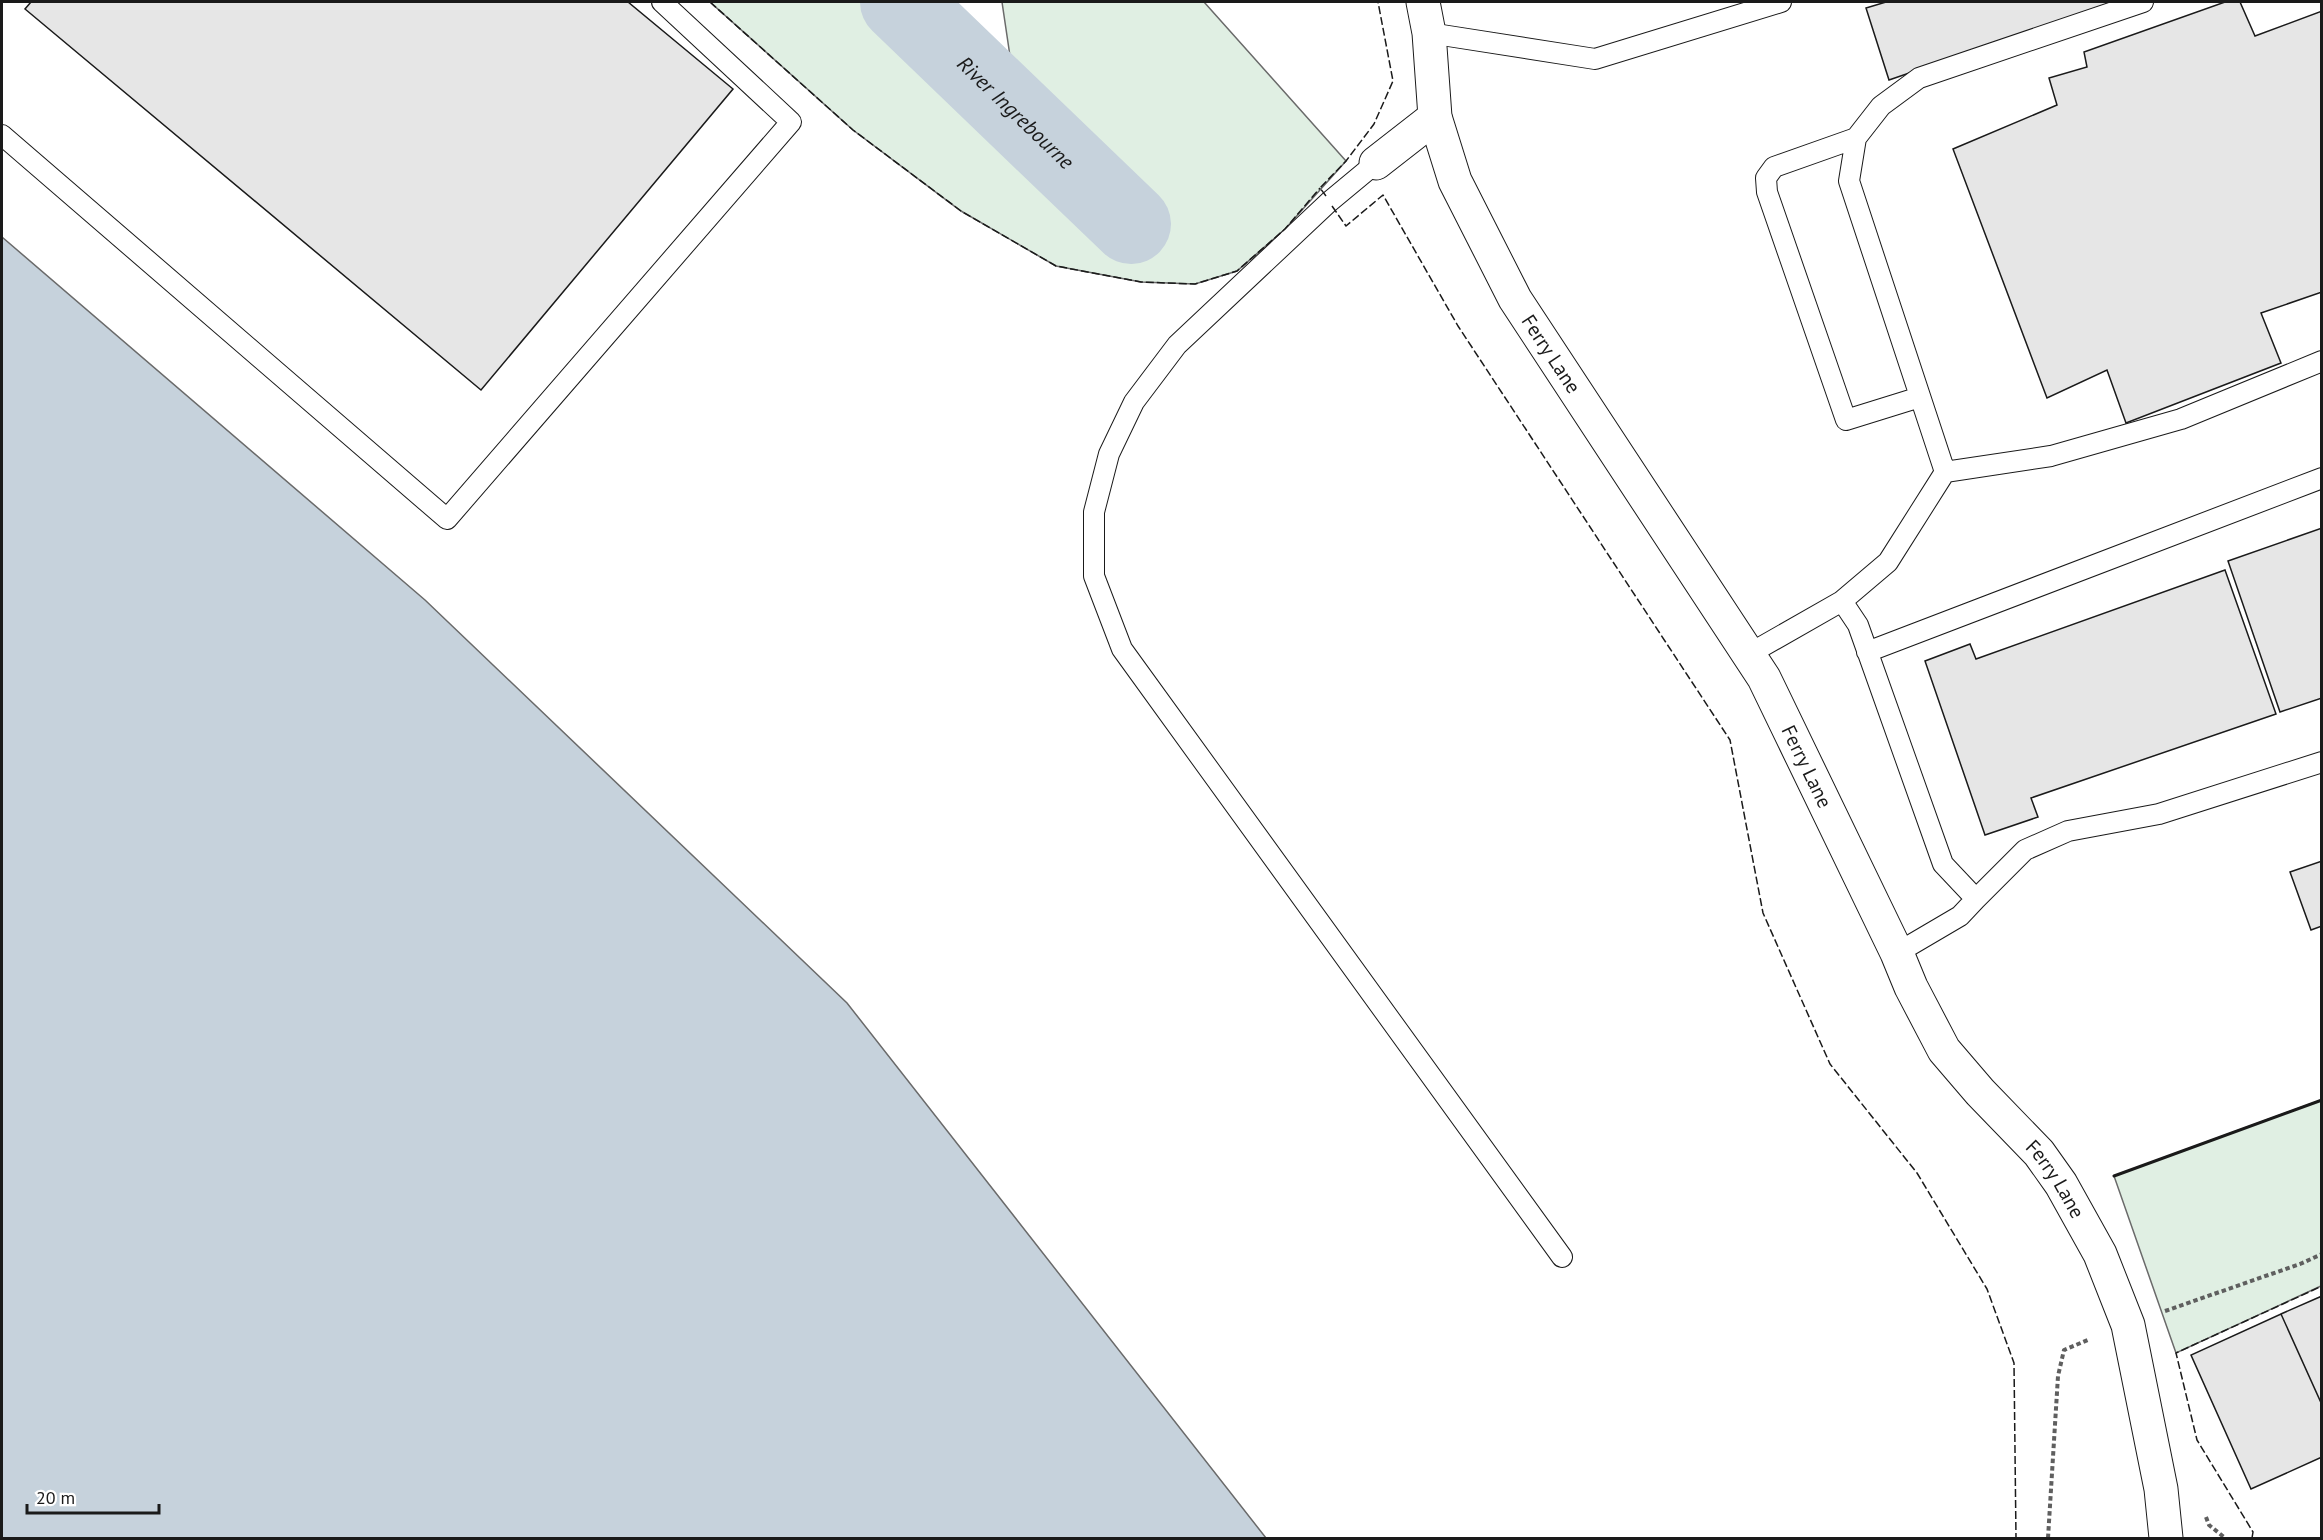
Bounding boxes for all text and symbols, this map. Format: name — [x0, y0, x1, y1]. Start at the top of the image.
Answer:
water label: River Ingrebourne — [952, 50, 1080, 175]
street label: Ferry Lane — [1516, 310, 1586, 398]
street label: Ferry Lane — [1776, 721, 1838, 812]
street label: Ferry Lane — [2020, 1134, 2091, 1223]
scale bar — [27, 1477, 159, 1515]
text: 20 m — [36, 1486, 75, 1509]

